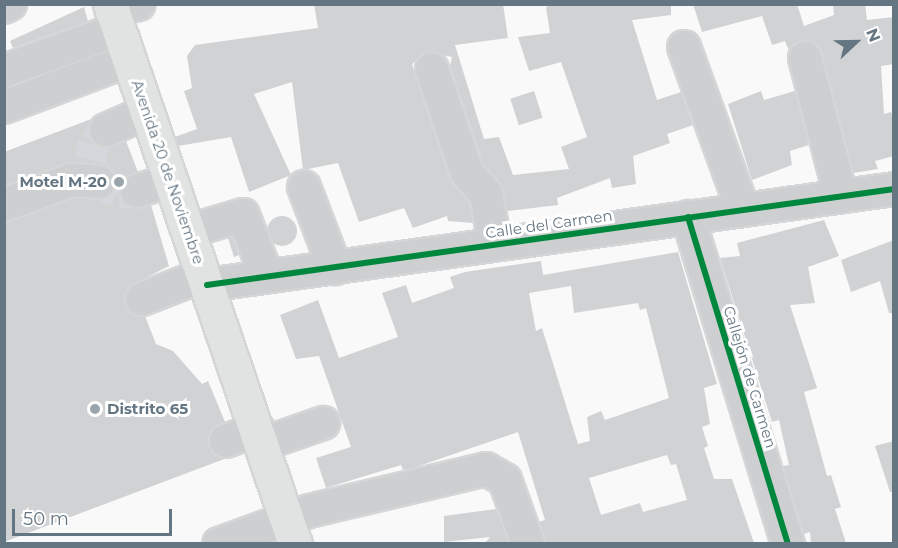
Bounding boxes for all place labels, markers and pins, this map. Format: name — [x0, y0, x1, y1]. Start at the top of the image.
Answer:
place label: Motel M-20 — [19, 173, 107, 191]
marker: Motel M-20 — [112, 175, 126, 189]
place label: Distrito 65 — [107, 400, 188, 418]
marker: Distrito 65 — [88, 402, 102, 416]

